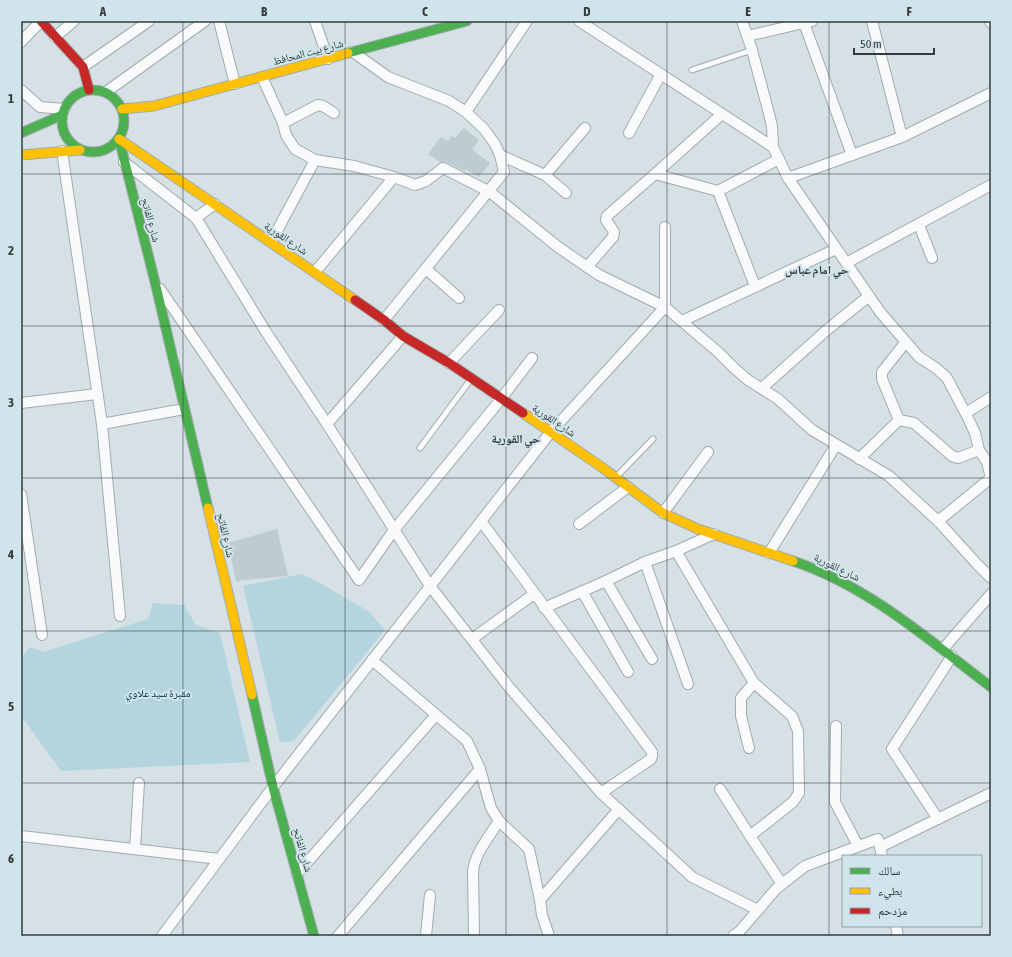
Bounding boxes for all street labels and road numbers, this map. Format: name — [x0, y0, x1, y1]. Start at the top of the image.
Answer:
street label: شارع بيت المحافظ — [271, 37, 345, 68]
street label: شارع الفاتح — [138, 196, 163, 244]
street label: شارع القورية — [261, 219, 310, 258]
street label: شارع القورية — [529, 401, 578, 440]
street label: شارع الفاتح — [214, 511, 237, 559]
street label: شارع القورية — [812, 551, 862, 584]
street label: شارع الفاتح — [290, 826, 315, 874]

